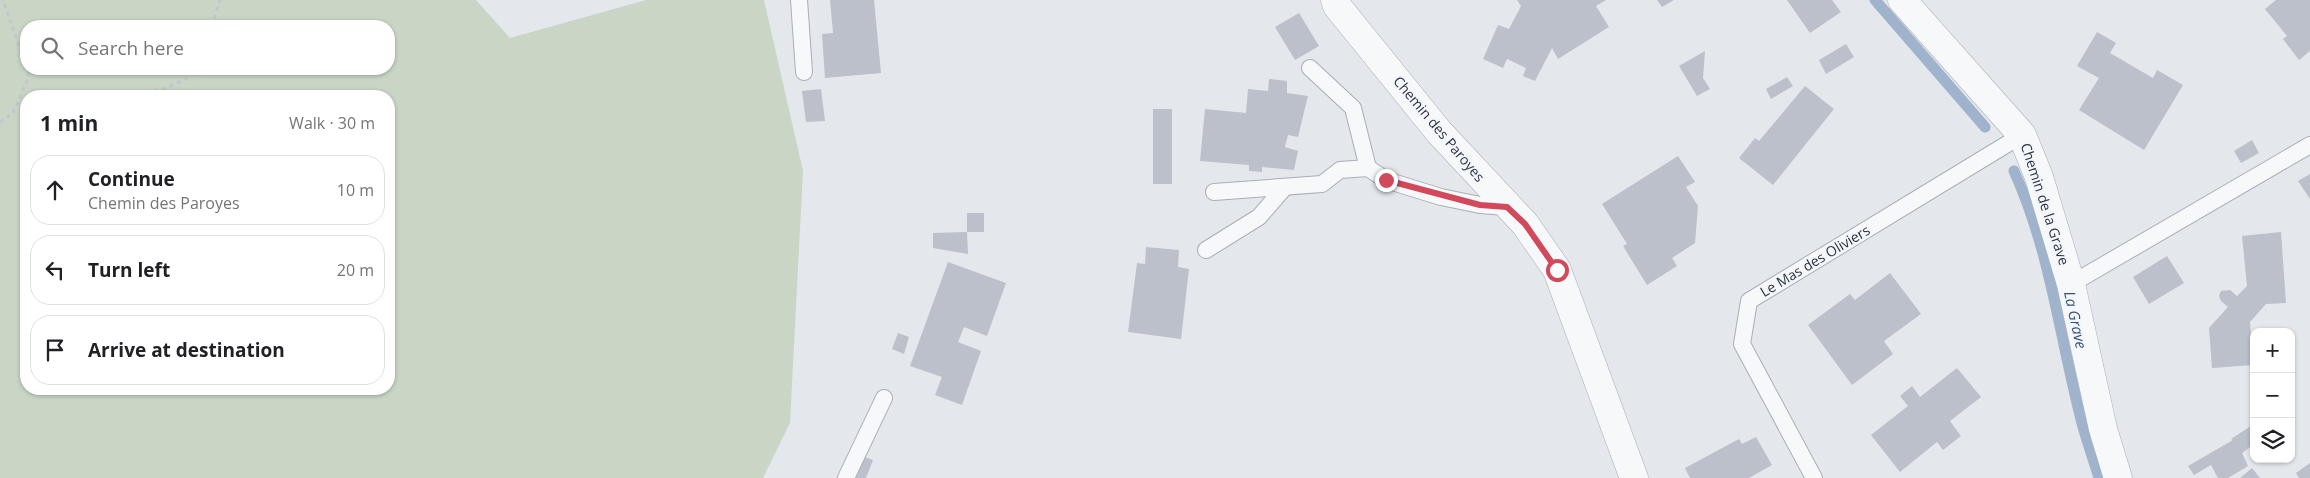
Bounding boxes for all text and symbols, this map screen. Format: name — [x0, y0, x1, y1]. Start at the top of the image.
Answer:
search box — [20, 20, 395, 75]
icon: search — [38, 34, 66, 62]
text: Search here — [78, 35, 184, 61]
street label: Chemin des Paroyes — [1389, 72, 1489, 186]
text: 1 min — [40, 109, 98, 137]
text: Walk · 30 m — [289, 112, 375, 134]
street label: Chemin de la Grave — [2017, 140, 2074, 268]
text: Continue — [88, 166, 175, 192]
route end — [1375, 169, 1398, 192]
icon: ahead — [41, 176, 69, 204]
text: 10 m — [337, 179, 374, 201]
text: Chemin des Paroyes — [88, 192, 240, 214]
street label: Le Mas des Oliviers — [1756, 220, 1873, 301]
icon: left — [41, 256, 69, 284]
text: Turn left — [88, 257, 170, 283]
text: 20 m — [337, 259, 374, 281]
route start — [1546, 259, 1569, 282]
water label: La Grave — [2060, 289, 2092, 351]
map controls — [2250, 328, 2295, 463]
button: + — [2250, 328, 2295, 373]
icon: arrive — [41, 336, 69, 364]
text: Arrive at destination — [88, 337, 285, 363]
button: − — [2250, 373, 2295, 418]
button: layers — [2250, 418, 2295, 463]

